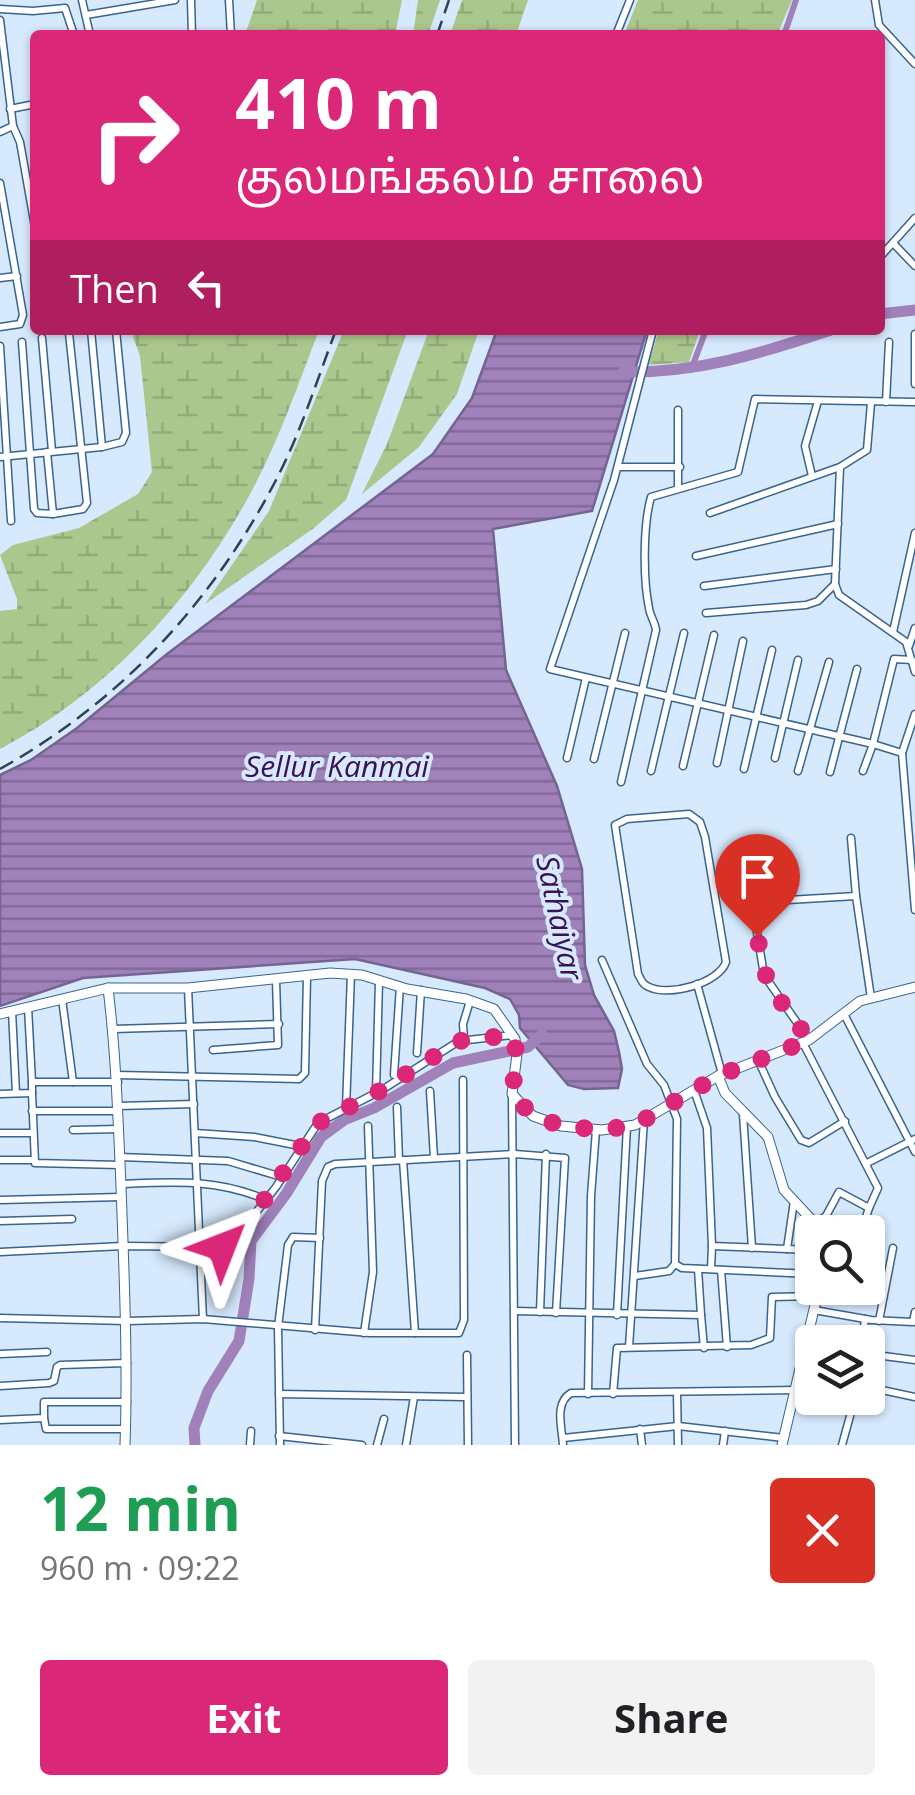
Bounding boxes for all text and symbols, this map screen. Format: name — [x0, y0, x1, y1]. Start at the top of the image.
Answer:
text: 410 m — [235, 54, 442, 150]
icon: right — [70, 70, 200, 200]
text: குலமங்கலம் சாலை — [235, 145, 705, 206]
icon: left — [179, 260, 234, 315]
text: Then — [70, 262, 159, 314]
water label: Sellur Kanmai — [245, 745, 429, 786]
pin — [715, 834, 800, 937]
icon: arrive — [730, 849, 785, 904]
water label: Sathaiyar — [527, 852, 594, 985]
position arrow — [170, 1195, 274, 1299]
map controls — [795, 1215, 885, 1415]
button: search — [795, 1215, 885, 1305]
button: layers — [795, 1325, 885, 1415]
text: 12 min — [40, 1467, 241, 1549]
button: close — [770, 1478, 875, 1583]
text: 960 m · 09:22 — [40, 1546, 239, 1589]
button: Exit — [40, 1660, 448, 1775]
button: Share — [468, 1660, 875, 1775]

